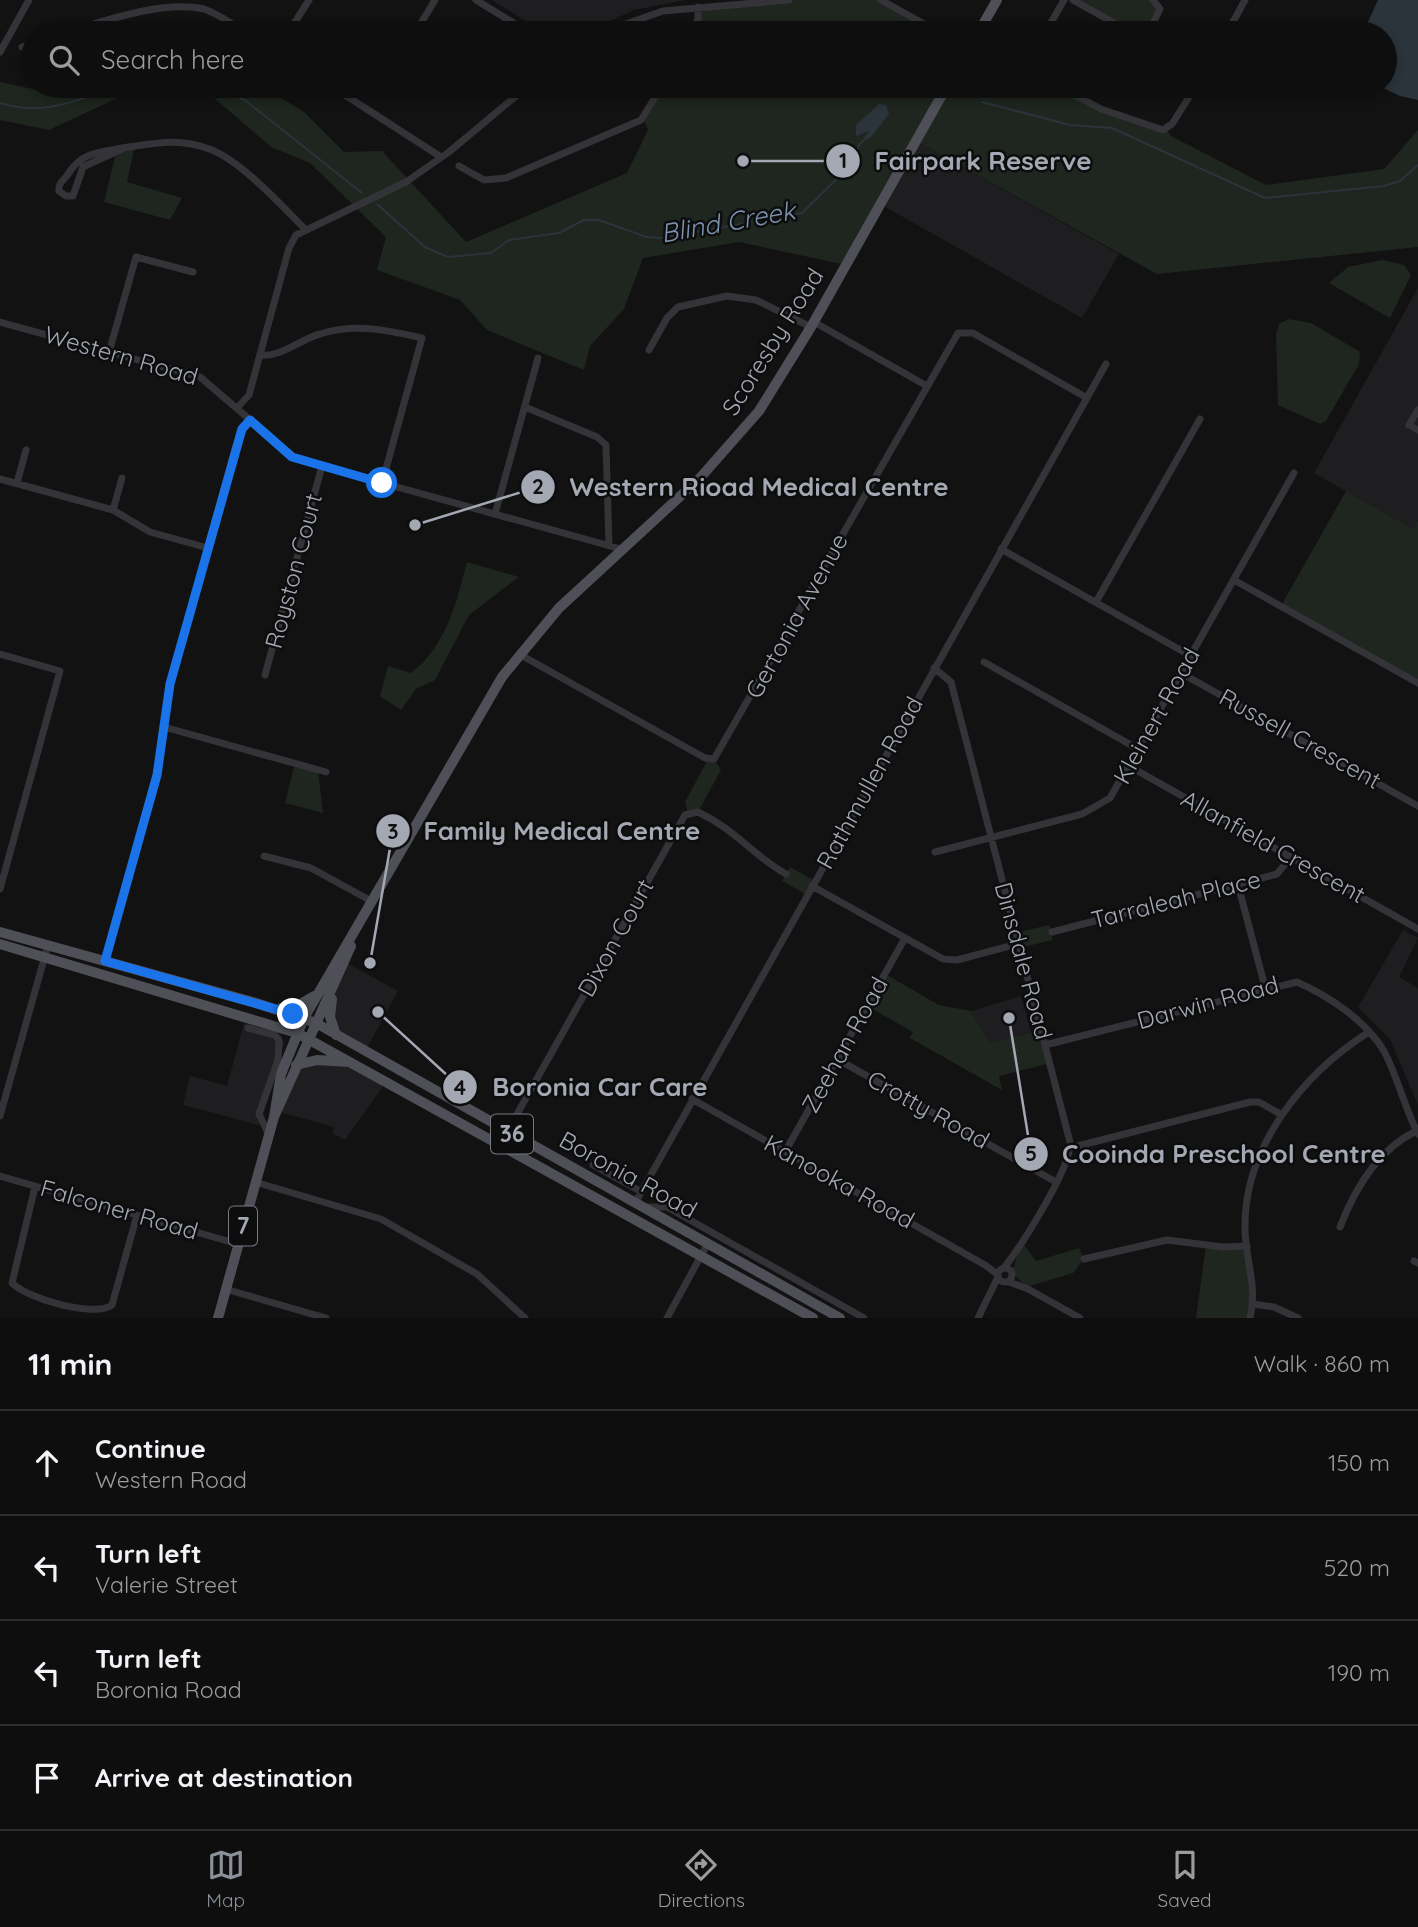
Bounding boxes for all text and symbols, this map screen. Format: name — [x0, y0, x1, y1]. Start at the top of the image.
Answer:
search box — [21, 21, 1397, 98]
icon: search — [45, 41, 83, 79]
text: Search here — [101, 43, 245, 76]
callout: Fairpark Reserve — [826, 137, 1106, 184]
text: Fairpark Reserve — [874, 144, 1092, 177]
text: 1 — [839, 147, 847, 173]
water label: Blind Creek — [658, 193, 800, 250]
street label: Scoresby Road — [715, 262, 829, 421]
street label: Western Road — [41, 319, 202, 391]
callout: Western Rioad Medical Centre — [521, 463, 963, 510]
route start — [366, 467, 397, 498]
text: Western Rioad Medical Centre — [569, 470, 949, 503]
text: 2 — [532, 473, 544, 499]
street label: Royston Court — [258, 490, 328, 652]
street label: Gertonia Avenue — [738, 528, 854, 703]
street label: Kleinert Road — [1106, 642, 1206, 789]
street label: Russell Crescent — [1214, 681, 1387, 795]
street label: Rathmullen Road — [809, 691, 929, 874]
street label: Allanfield Crescent — [1176, 783, 1371, 909]
callout: Family Medical Centre — [375, 808, 715, 855]
text: Family Medical Centre — [424, 814, 700, 847]
text: 3 — [387, 818, 399, 844]
street label: Tarraleah Place — [1088, 863, 1264, 935]
street label: Dixon Court — [571, 873, 660, 1002]
street label: Dinsdale Road — [989, 879, 1059, 1043]
street label: Darwin Road — [1134, 969, 1282, 1035]
street label: Zeehan Road — [794, 971, 894, 1118]
route end — [277, 998, 308, 1029]
street label: Crotty Road — [862, 1063, 995, 1155]
callout: Boronia Car Care — [443, 1064, 721, 1111]
text: Boronia Car Care — [492, 1070, 708, 1103]
text: 4 — [454, 1074, 466, 1100]
road number: 36 — [491, 1114, 533, 1154]
street label: Boronia Road — [554, 1124, 703, 1224]
street label: Kanooka Road — [759, 1128, 920, 1235]
callout: Cooinda Preschool Centre — [1013, 1130, 1400, 1177]
text: Cooinda Preschool Centre — [1062, 1137, 1386, 1170]
text: 5 — [1025, 1140, 1037, 1166]
street label: Falconer Road — [37, 1172, 202, 1246]
road number: 7 — [229, 1206, 257, 1246]
text: 11 min — [28, 1345, 112, 1383]
text: Walk · 860 m — [1254, 1349, 1390, 1378]
text: Continue — [95, 1432, 206, 1465]
icon: ahead — [28, 1444, 66, 1482]
text: 150 m — [1328, 1448, 1390, 1477]
text: Western Road — [95, 1465, 247, 1494]
text: Turn left — [95, 1537, 202, 1570]
icon: left — [28, 1549, 66, 1587]
text: 520 m — [1324, 1553, 1390, 1582]
text: Valerie Street — [95, 1570, 238, 1599]
text: Turn left — [95, 1642, 202, 1675]
icon: left — [28, 1654, 66, 1692]
text: 190 m — [1328, 1658, 1390, 1687]
text: Boronia Road — [95, 1675, 242, 1704]
icon: arrive — [28, 1759, 66, 1797]
text: Arrive at destination — [95, 1761, 353, 1794]
tab: Map — [206, 1846, 245, 1912]
tab: Directions — [658, 1846, 745, 1912]
tab: Saved — [1157, 1846, 1212, 1912]

